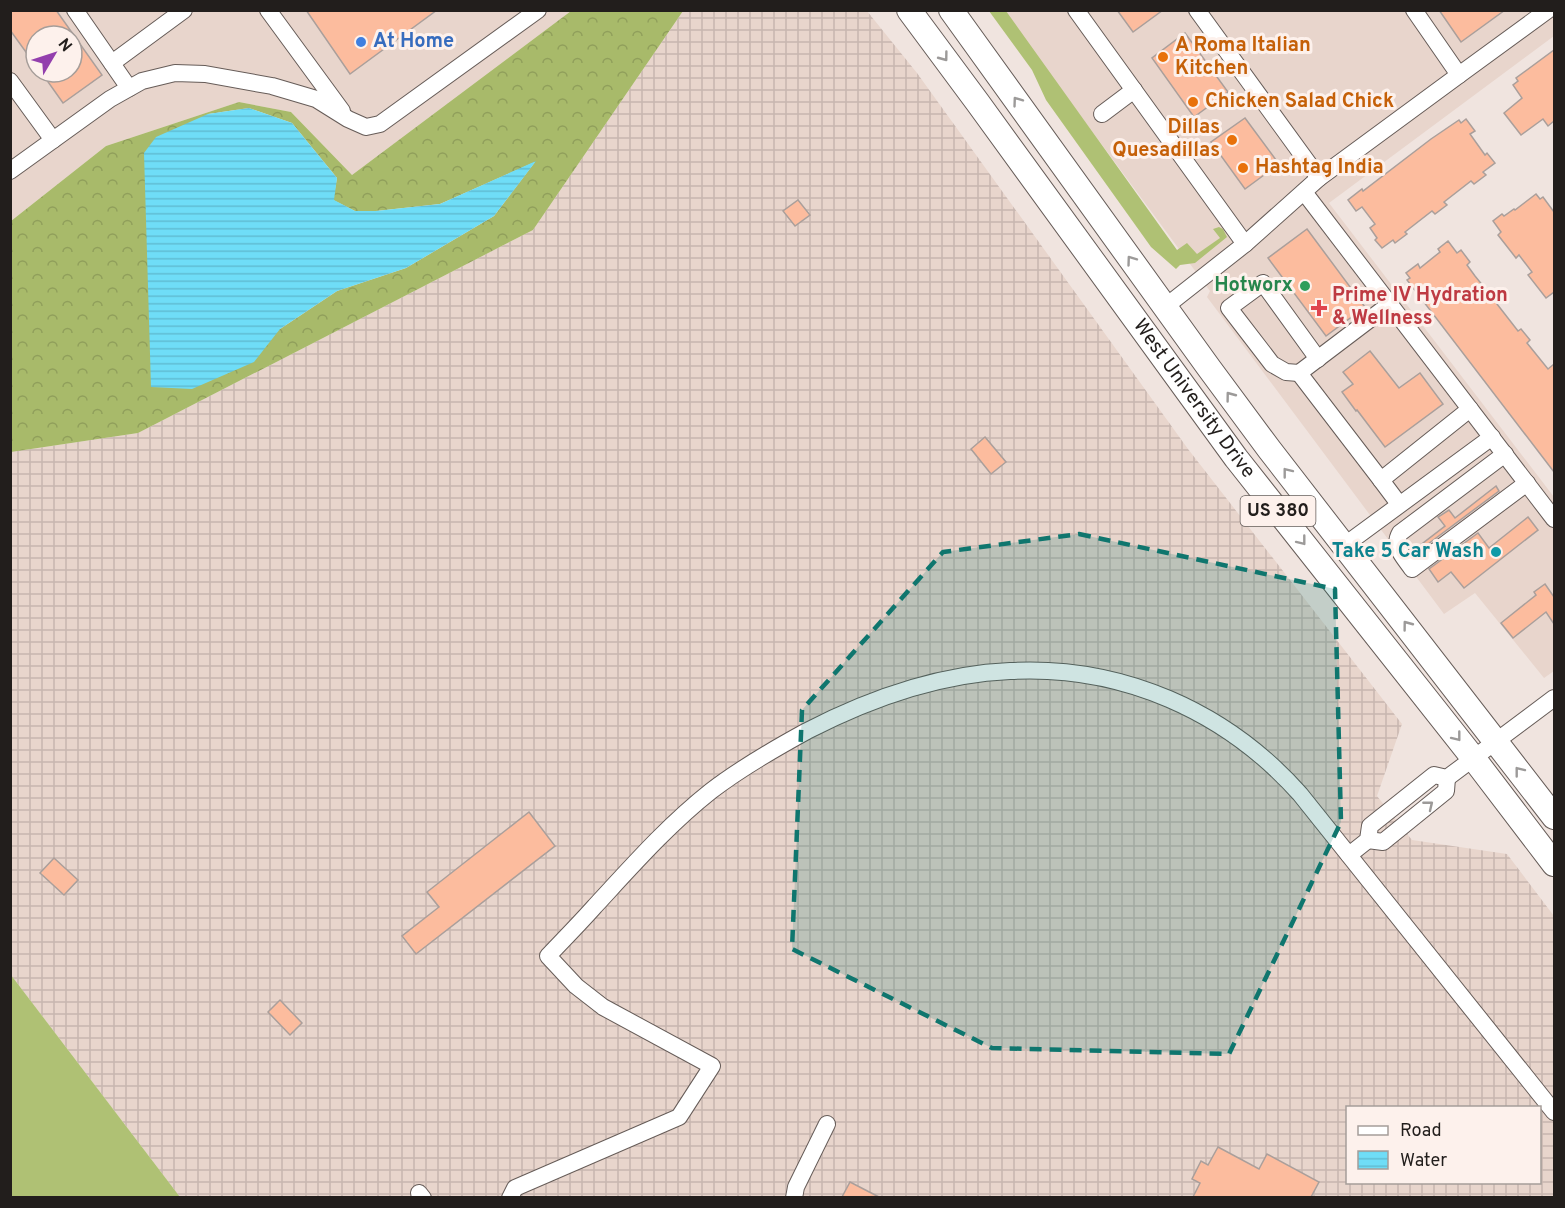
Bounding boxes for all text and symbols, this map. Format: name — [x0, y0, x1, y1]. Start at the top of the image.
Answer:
north arrow — [24, 24, 84, 84]
place label: At Home — [373, 29, 454, 55]
place label: A Roma Italian Kitchen — [1175, 33, 1311, 82]
text: N — [53, 35, 75, 57]
marker: At Home — [354, 35, 368, 49]
marker: A Roma Italian Kitchen — [1156, 50, 1170, 64]
one-way arrow — [937, 51, 948, 62]
place label: Chicken Salad Chick — [1205, 89, 1394, 115]
marker: Chicken Salad Chick — [1186, 95, 1200, 109]
one-way arrow — [1013, 97, 1024, 108]
place label: Dillas Quesadillas — [1112, 115, 1220, 164]
marker: Dillas Quesadillas — [1225, 133, 1239, 147]
place label: Hashtag India — [1255, 155, 1384, 181]
marker: Hashtag India — [1236, 161, 1250, 175]
one-way arrow — [1127, 255, 1138, 266]
place label: Hotworx — [1214, 273, 1293, 299]
marker: Hotworx — [1298, 279, 1312, 293]
place label: Prime IV Hydration & Wellness — [1332, 283, 1508, 332]
marker: Prime IV Hydration & Wellness — [1310, 299, 1328, 317]
street label: West University Drive — [1126, 314, 1261, 484]
one-way arrow — [1226, 391, 1237, 402]
one-way arrow — [1284, 467, 1295, 478]
road number: US 380 — [1240, 496, 1316, 526]
one-way arrow — [1294, 535, 1305, 546]
place label: Take 5 Car Wash — [1332, 539, 1484, 565]
marker: Take 5 Car Wash — [1489, 545, 1503, 559]
one-way arrow — [1404, 621, 1415, 632]
one-way arrow — [1450, 731, 1461, 742]
one-way arrow — [1515, 766, 1526, 777]
one-way arrow — [1422, 801, 1433, 812]
legend — [1346, 1106, 1541, 1184]
text: Road — [1400, 1120, 1442, 1143]
text: Water — [1400, 1150, 1447, 1173]

